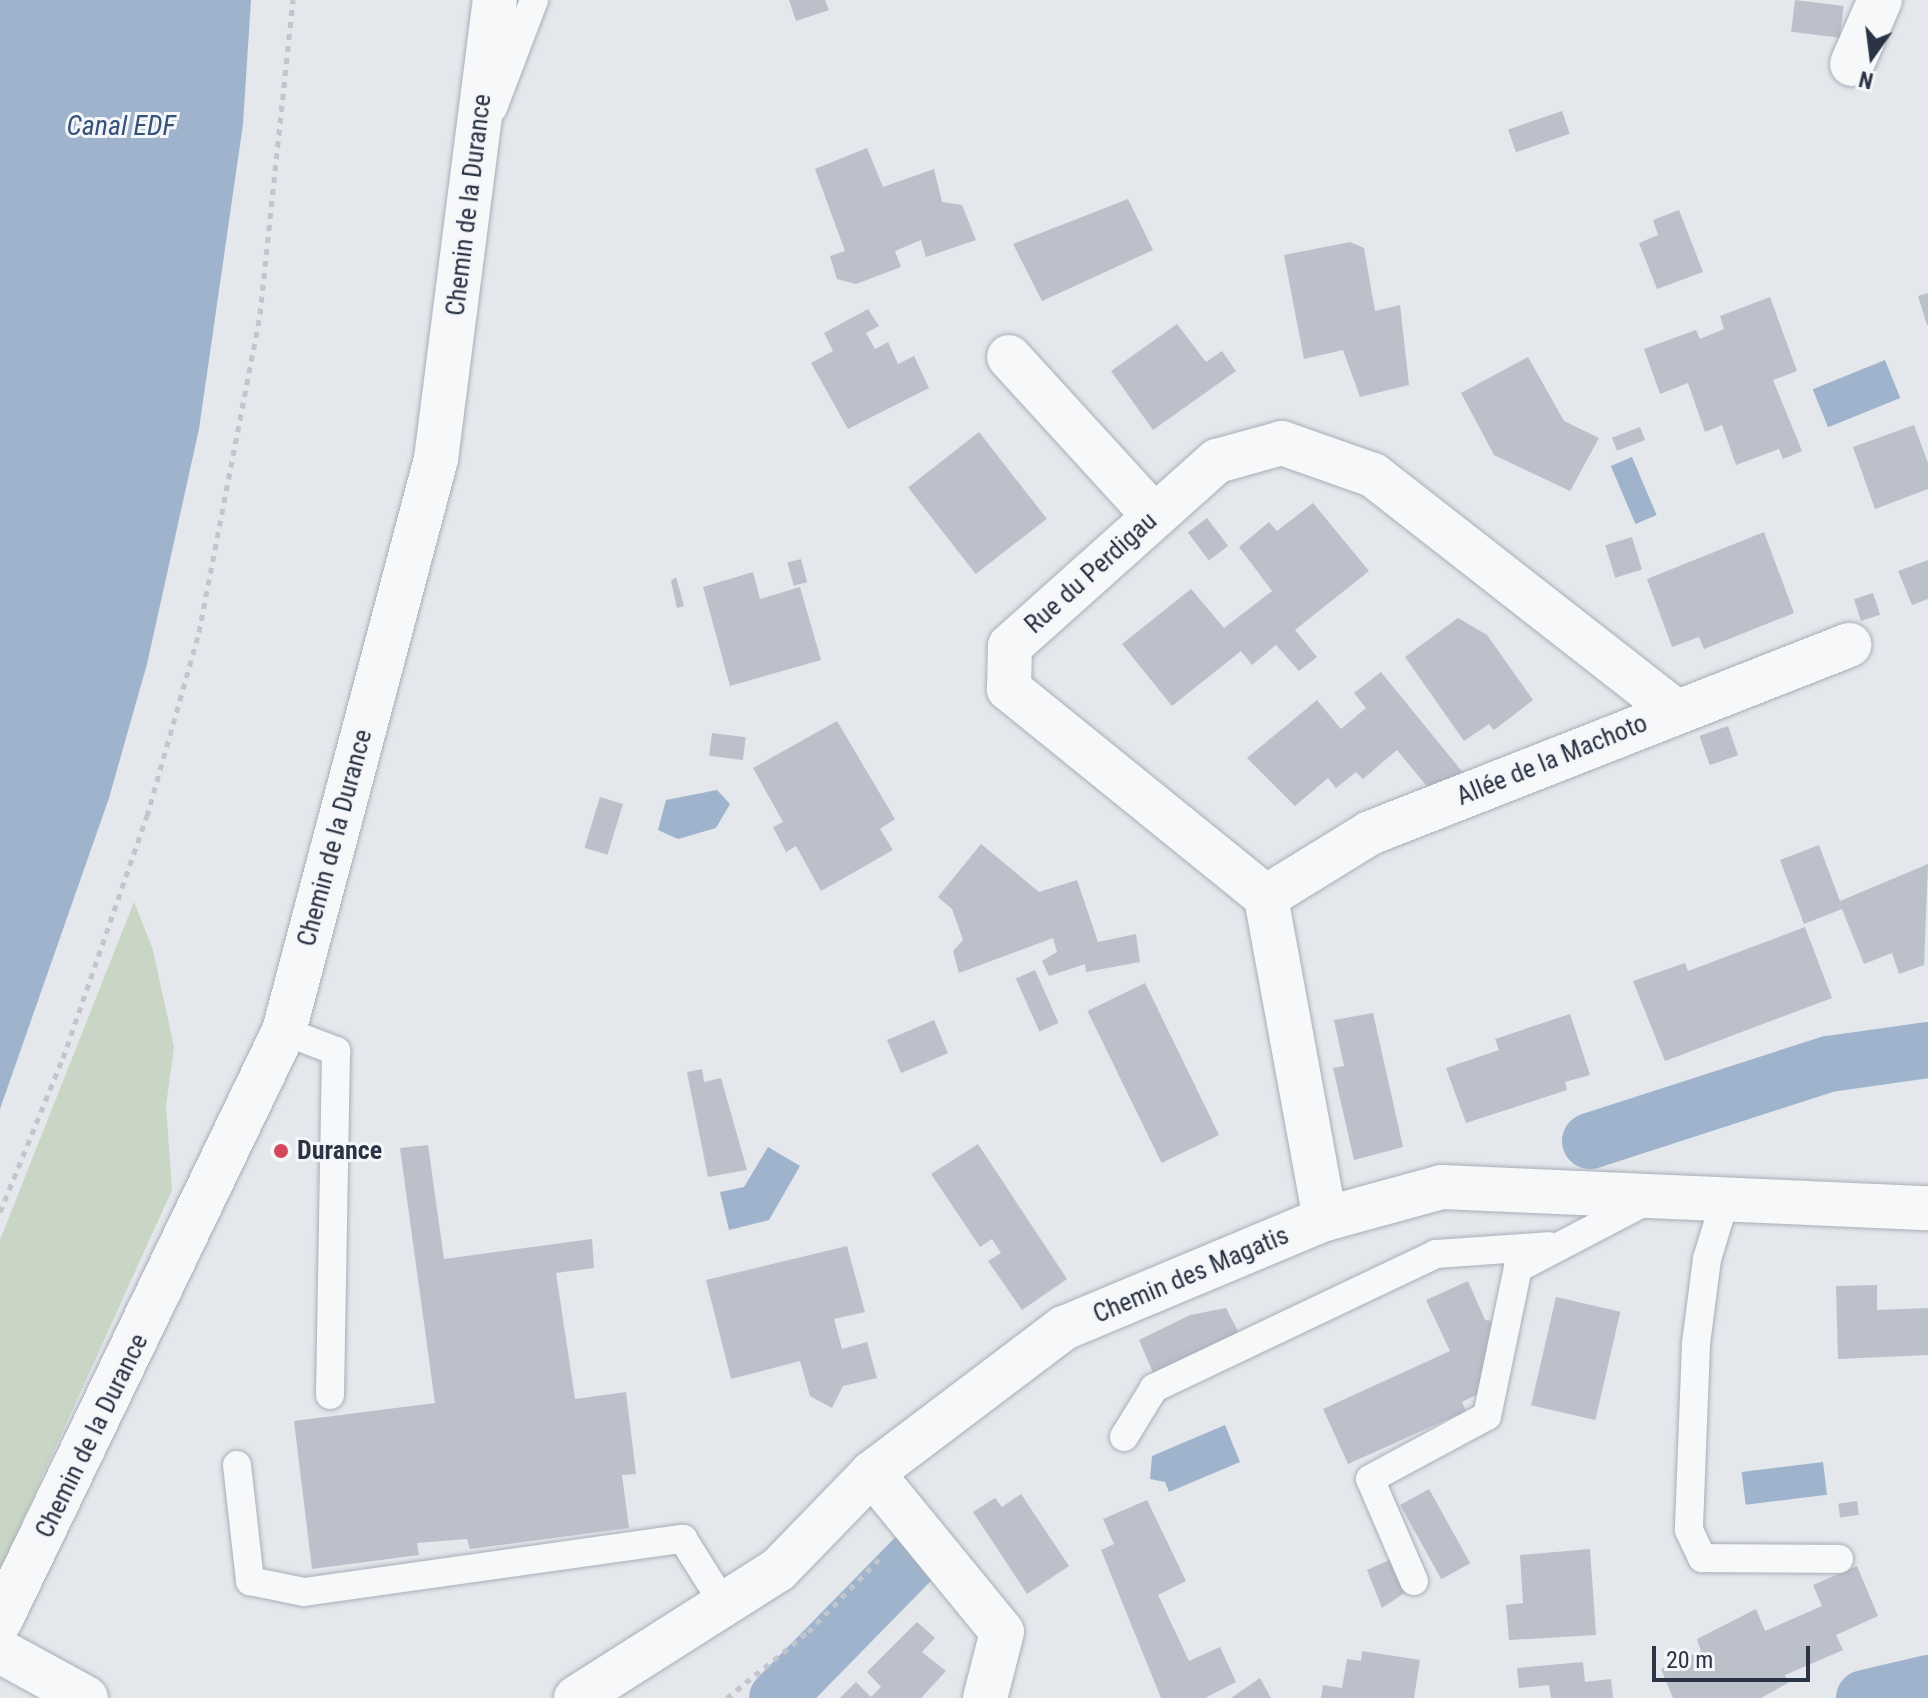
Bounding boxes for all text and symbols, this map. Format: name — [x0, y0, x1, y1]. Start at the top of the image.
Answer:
north arrow — [1832, 16, 1912, 96]
text: N — [1857, 66, 1876, 94]
street label: Chemin de la Durance — [440, 92, 498, 318]
water label: Canal EDF — [66, 109, 176, 143]
street label: Rue du Perdigau — [1019, 506, 1163, 640]
street label: Allée de la Machoto — [1452, 708, 1652, 812]
street label: Chemin de la Durance — [291, 726, 379, 950]
place label: Durance — [297, 1135, 382, 1167]
marker: Durance — [272, 1142, 290, 1160]
street label: Chemin des Magatis — [1089, 1220, 1293, 1330]
street label: Chemin de la Durance — [29, 1329, 155, 1543]
scale bar — [1656, 1630, 1814, 1680]
text: 20 m — [1666, 1646, 1713, 1674]

